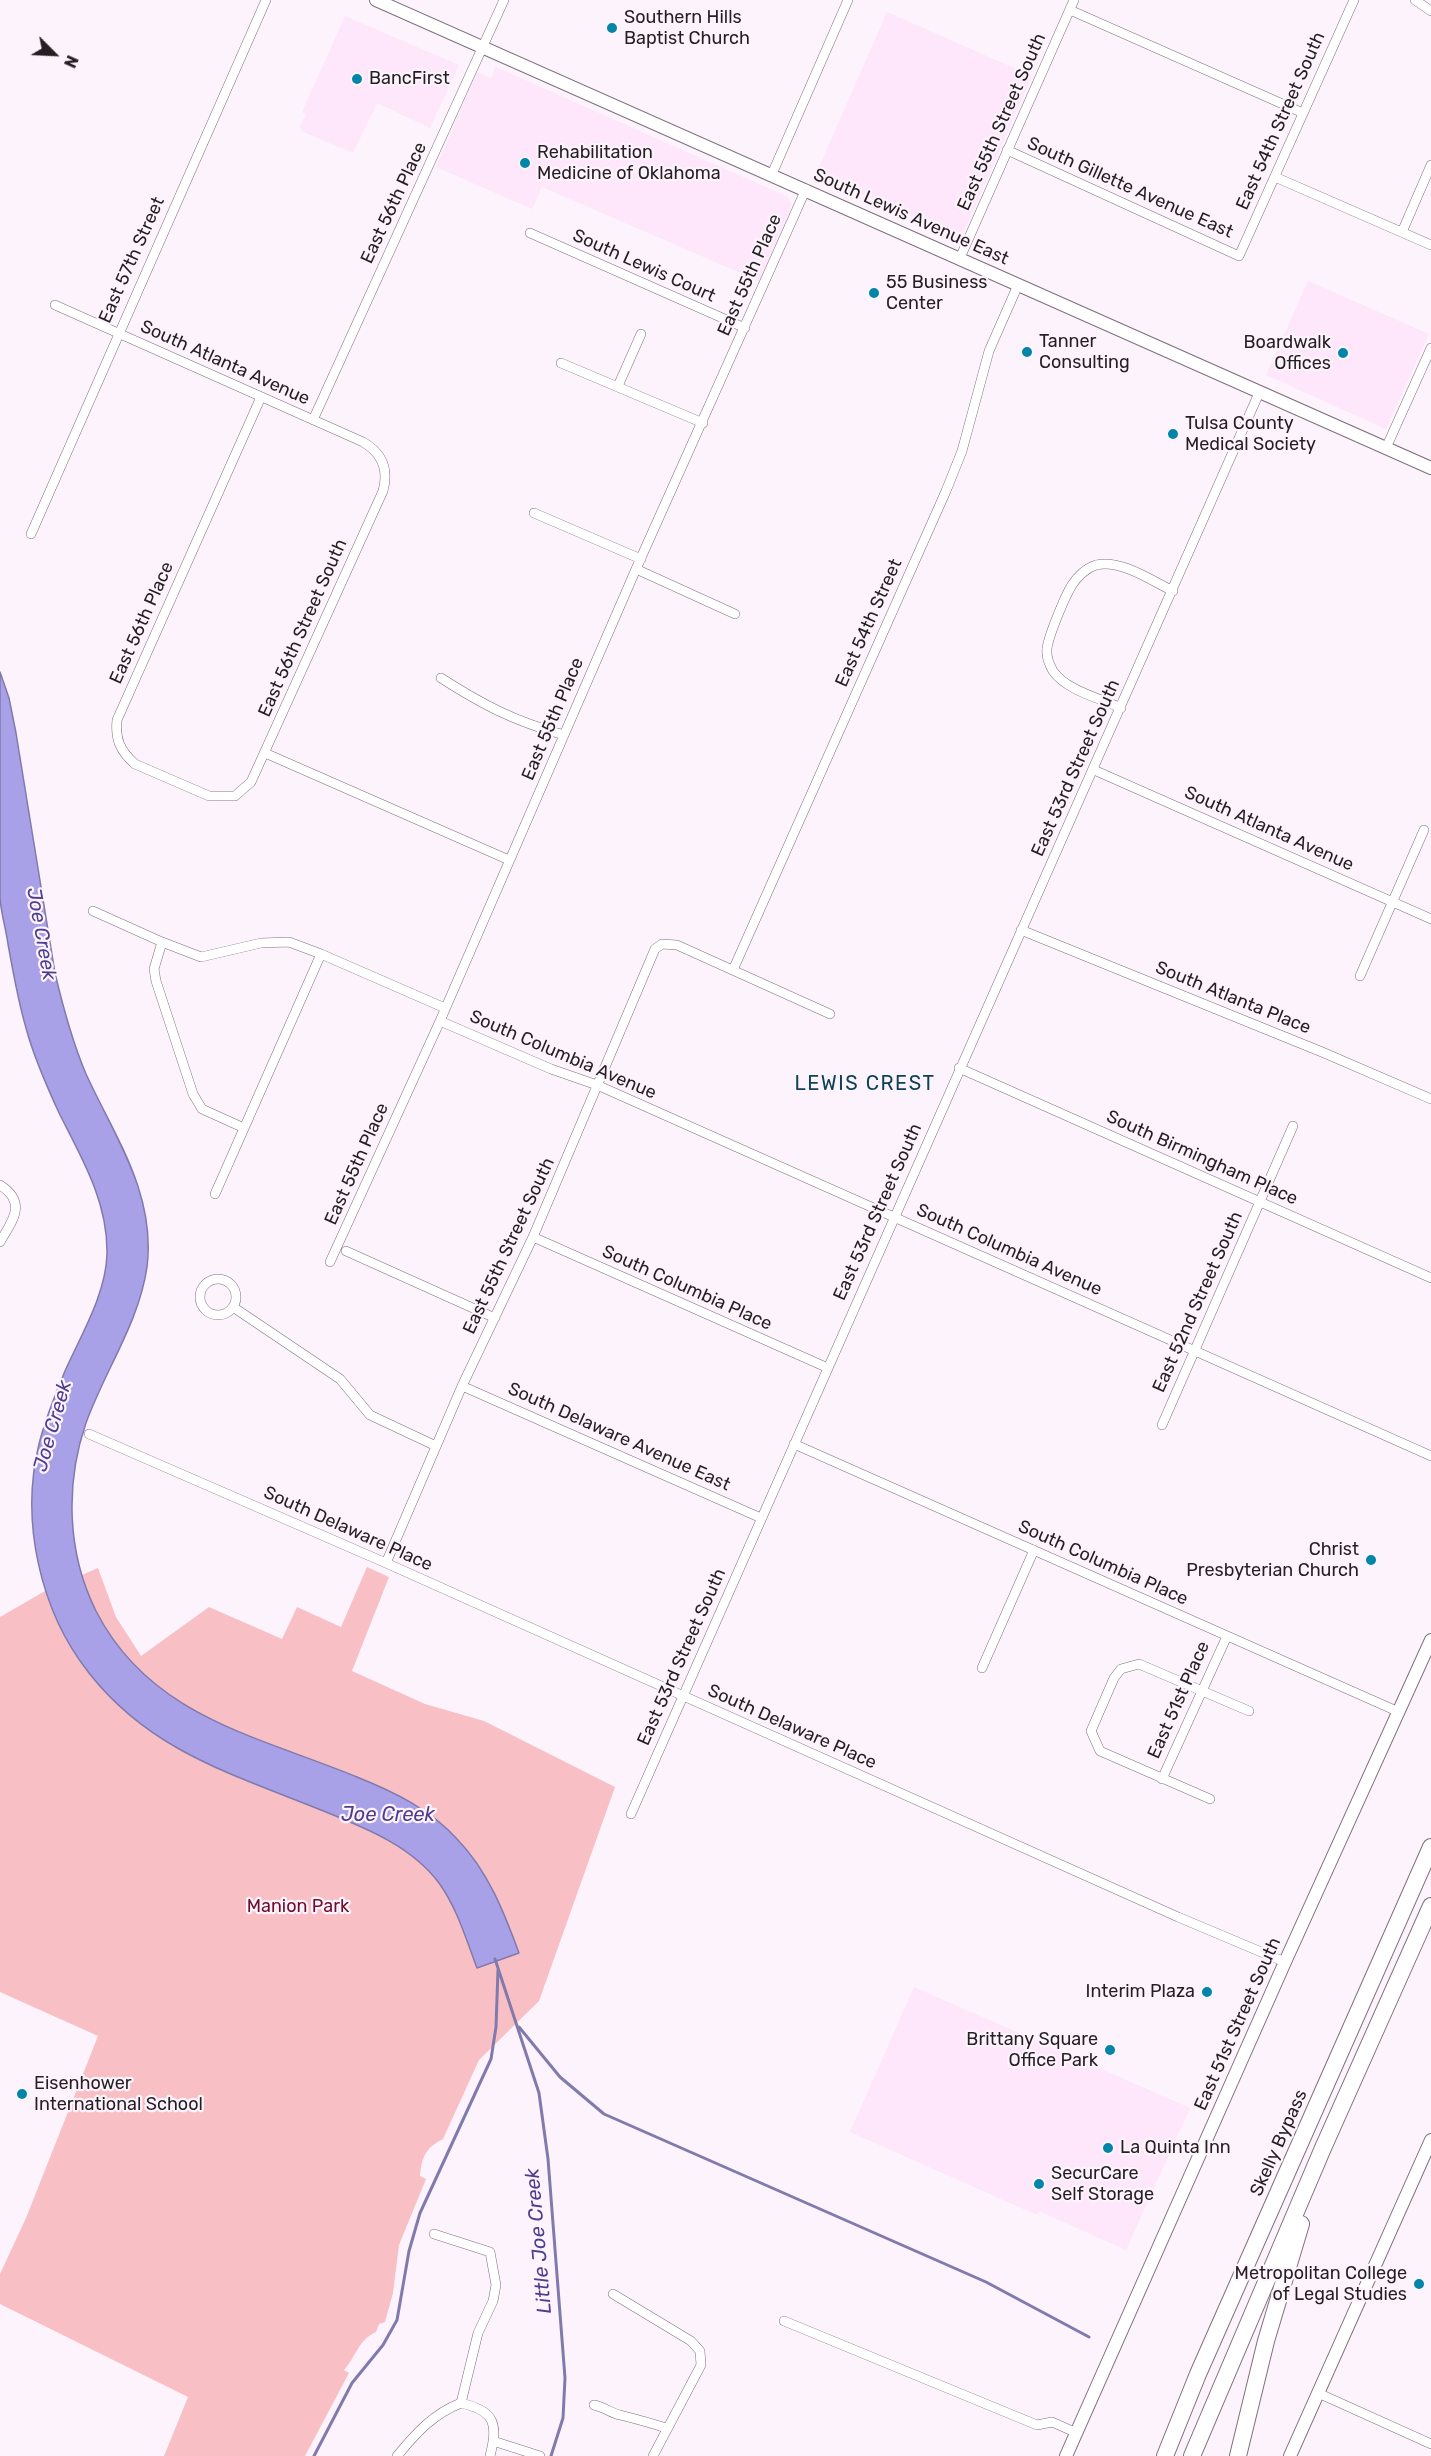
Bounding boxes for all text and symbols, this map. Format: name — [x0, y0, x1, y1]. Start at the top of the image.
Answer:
place label: Southern Hills Baptist Church — [624, 7, 750, 50]
marker: Southern Hills Baptist Church — [605, 21, 619, 35]
north arrow — [24, 24, 84, 84]
street label: East 54th Street South — [1232, 29, 1330, 213]
street label: East 55th Street South — [953, 30, 1051, 214]
text: N — [60, 52, 82, 71]
place label: BancFirst — [369, 68, 450, 90]
marker: BancFirst — [350, 72, 364, 86]
street label: South Gillette Avenue East — [1024, 133, 1236, 243]
street label: East 56th Place — [356, 139, 432, 267]
place label: Rehabilitation Medicine of Oklahoma — [537, 142, 721, 184]
marker: Rehabilitation Medicine of Oklahoma — [518, 156, 532, 170]
street label: South Lewis Avenue East — [810, 164, 1012, 270]
street label: East 57th Street — [95, 194, 169, 326]
street label: East 55th Place — [713, 211, 787, 339]
street label: South Lewis Court — [569, 225, 719, 307]
place label: 55 Business Center — [886, 272, 988, 314]
marker: 55 Business Center — [867, 286, 881, 300]
street label: South Atlanta Avenue — [137, 316, 313, 410]
place label: Tanner Consulting — [1039, 331, 1130, 374]
place label: Boardwalk Offices — [1244, 332, 1331, 374]
marker: Tanner Consulting — [1020, 345, 1034, 359]
marker: Boardwalk Offices — [1336, 346, 1350, 360]
place label: Tulsa County Medical Society — [1185, 413, 1316, 456]
marker: Tulsa County Medical Society — [1166, 427, 1180, 441]
street label: East 56th Street South — [254, 536, 352, 720]
street label: East 54th Street — [831, 556, 907, 690]
street label: East 56th Place — [105, 559, 179, 687]
street label: East 55th Place — [517, 654, 589, 784]
street label: East 53rd Street South — [1027, 676, 1125, 860]
street label: South Atlanta Avenue — [1181, 782, 1357, 876]
water label: Joe Creek — [21, 886, 61, 982]
street label: South Atlanta Place — [1152, 957, 1314, 1039]
street label: South Columbia Avenue — [466, 1006, 660, 1104]
district label: LEWIS CREST — [794, 1072, 936, 1096]
street label: East 55th Place — [320, 1100, 394, 1228]
street label: South Birmingham Place — [1103, 1106, 1301, 1210]
street label: East 53rd Street South — [829, 1120, 927, 1304]
street label: East 55th Street South — [459, 1154, 559, 1338]
street label: South Columbia Avenue — [913, 1199, 1105, 1301]
street label: East 52nd Street South — [1148, 1208, 1248, 1396]
street label: South Columbia Place — [599, 1241, 775, 1335]
water label: Joe Creek — [29, 1378, 77, 1474]
street label: South Delaware Avenue East — [504, 1378, 734, 1496]
street label: South Delaware Place — [260, 1482, 436, 1576]
street label: South Columbia Place — [1015, 1516, 1191, 1610]
place label: Christ Presbyterian Church — [1186, 1539, 1359, 1582]
marker: Christ Presbyterian Church — [1364, 1553, 1378, 1567]
street label: East 53rd Street South — [633, 1565, 731, 1749]
street label: East 51st Place — [1143, 1638, 1215, 1762]
street label: South Delaware Place — [704, 1680, 880, 1774]
water label: Joe Creek — [341, 1803, 435, 1827]
park label: Manion Park — [247, 1896, 349, 1918]
street label: East 51st Street South — [1190, 1934, 1286, 2114]
place label: Interim Plaza — [1086, 1981, 1195, 2003]
marker: Interim Plaza — [1200, 1985, 1214, 1999]
place label: Brittany Square Office Park — [966, 2029, 1098, 2072]
marker: Brittany Square Office Park — [1103, 2043, 1117, 2057]
place label: Eisenhower International School — [34, 2073, 203, 2116]
street label: Skelly Bypass — [1246, 2086, 1312, 2200]
marker: Eisenhower International School — [15, 2087, 29, 2101]
place label: La Quinta Inn — [1120, 2137, 1231, 2159]
marker: La Quinta Inn — [1101, 2141, 1115, 2155]
place label: SecurCare Self Storage — [1051, 2163, 1154, 2206]
water label: Little Joe Creek — [521, 2167, 557, 2315]
marker: SecurCare Self Storage — [1032, 2177, 1046, 2191]
place label: Metropolitan College of Legal Studies — [1235, 2263, 1407, 2306]
marker: Metropolitan College of Legal Studies — [1412, 2277, 1426, 2291]

